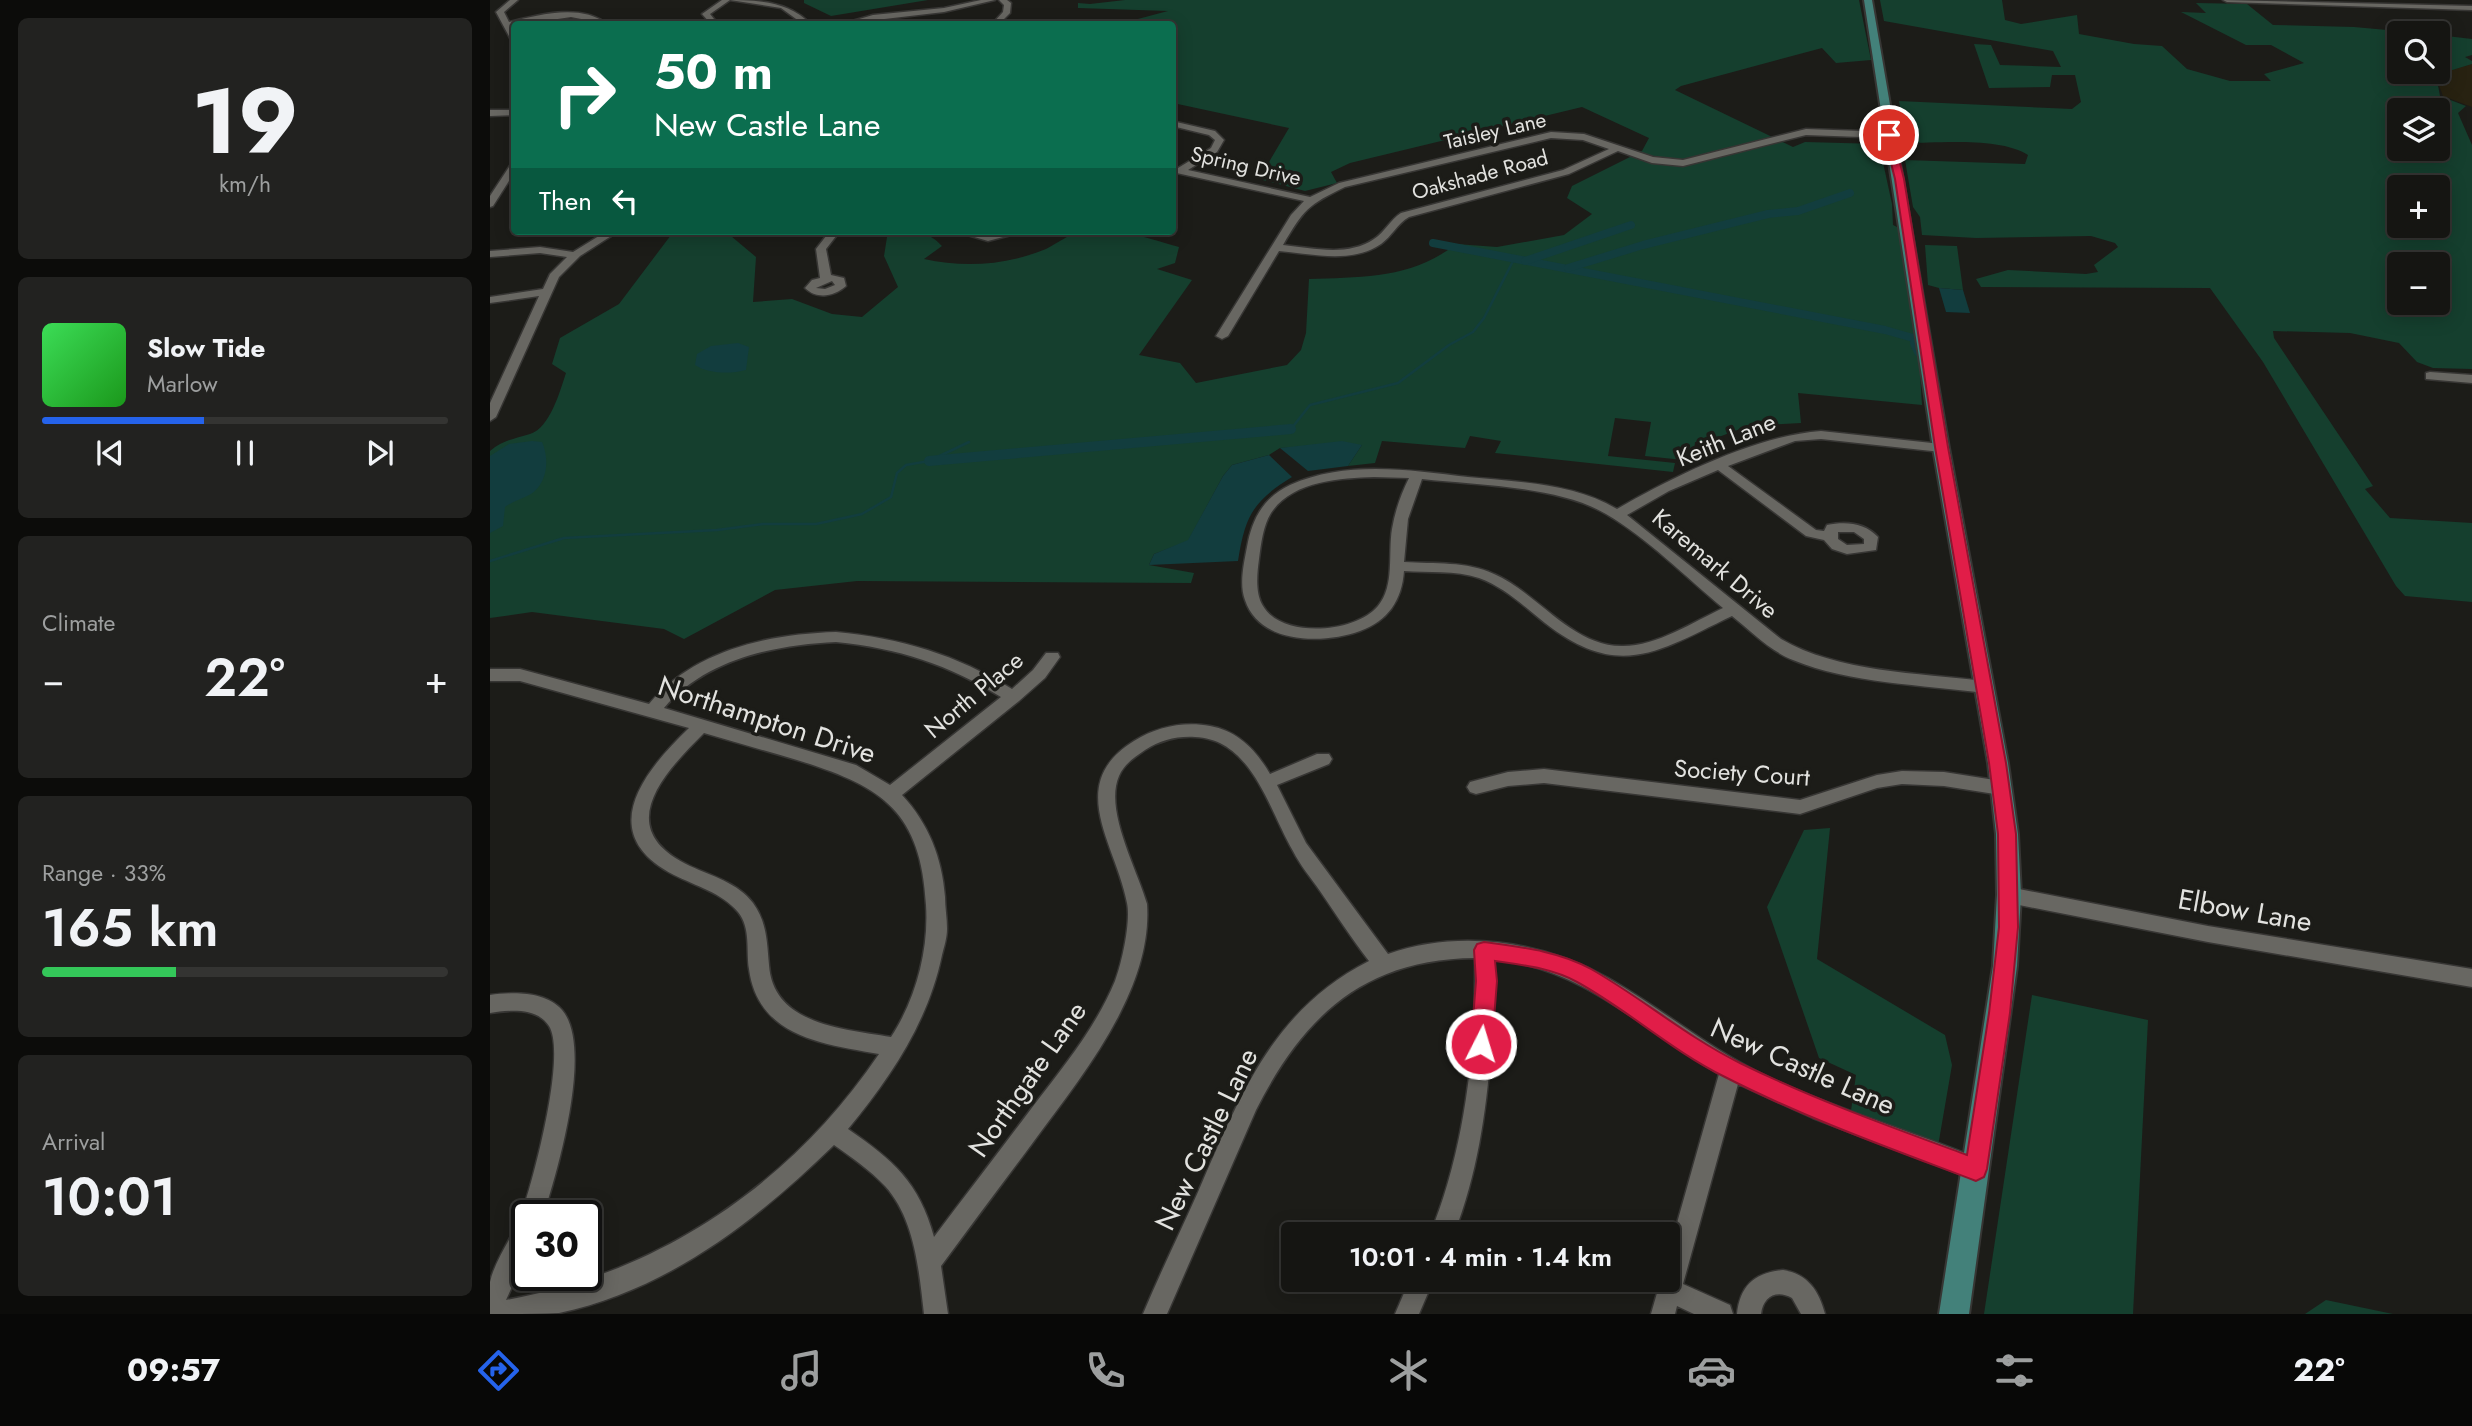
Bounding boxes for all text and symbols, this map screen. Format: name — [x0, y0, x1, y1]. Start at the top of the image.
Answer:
map controls — [2387, 21, 2450, 315]
button: search — [2387, 21, 2450, 84]
text: 50 m — [654, 37, 773, 107]
icon: right — [539, 49, 630, 140]
text: 19 — [191, 56, 299, 187]
button: layers — [2387, 98, 2450, 161]
text: New Castle Lane — [654, 102, 881, 148]
street label: Taisley Lane — [1441, 105, 1549, 157]
pin — [1859, 105, 1919, 165]
icon: arrive — [1870, 116, 1908, 154]
street label: Spring Drive — [1188, 139, 1304, 193]
street label: Oakshade Road — [1409, 142, 1551, 208]
text: km/h — [219, 167, 271, 201]
button: + — [2387, 175, 2450, 238]
text: Then — [539, 182, 592, 220]
icon: left — [606, 182, 644, 220]
button: − — [2387, 252, 2450, 315]
text: Slow Tide — [147, 329, 266, 367]
text: Marlow — [147, 367, 218, 401]
street label: Keith Lane — [1671, 404, 1781, 475]
icon: previous — [91, 434, 129, 472]
icon: pause — [226, 434, 264, 472]
icon: next — [361, 434, 399, 472]
street label: Karemark Drive — [1645, 500, 1786, 627]
text: Climate — [42, 606, 115, 640]
text: 22° — [204, 640, 285, 716]
street label: North Place — [917, 643, 1031, 746]
text: − — [42, 652, 64, 707]
text: + — [425, 652, 448, 707]
street label: Northampton Drive — [653, 665, 881, 774]
street label: Society Court — [1673, 750, 1811, 795]
text: Range · 33% — [42, 856, 166, 890]
street label: Elbow Lane — [2175, 879, 2315, 942]
text: 165 km — [42, 890, 218, 966]
street label: Northgate Lane — [958, 993, 1096, 1166]
position arrow — [1444, 1007, 1518, 1081]
street label: New Castle Lane — [1704, 1007, 1902, 1126]
street label: New Castle Lane — [1145, 1041, 1268, 1237]
text: Arrival — [42, 1125, 105, 1159]
text: 10:01 — [42, 1159, 176, 1235]
speed limit sign: 30 — [511, 1200, 602, 1291]
text: 10:01 · 4 min · 1.4 km — [1349, 1238, 1612, 1276]
icon: directions — [474, 1346, 523, 1395]
icon: music — [777, 1346, 826, 1395]
icon: phone — [1081, 1346, 1130, 1395]
icon: climate — [1384, 1346, 1433, 1395]
icon: car — [1687, 1346, 1736, 1395]
icon: filters — [1990, 1346, 2039, 1395]
text: 09:57 — [127, 1347, 220, 1393]
text: 22° — [2293, 1347, 2345, 1393]

